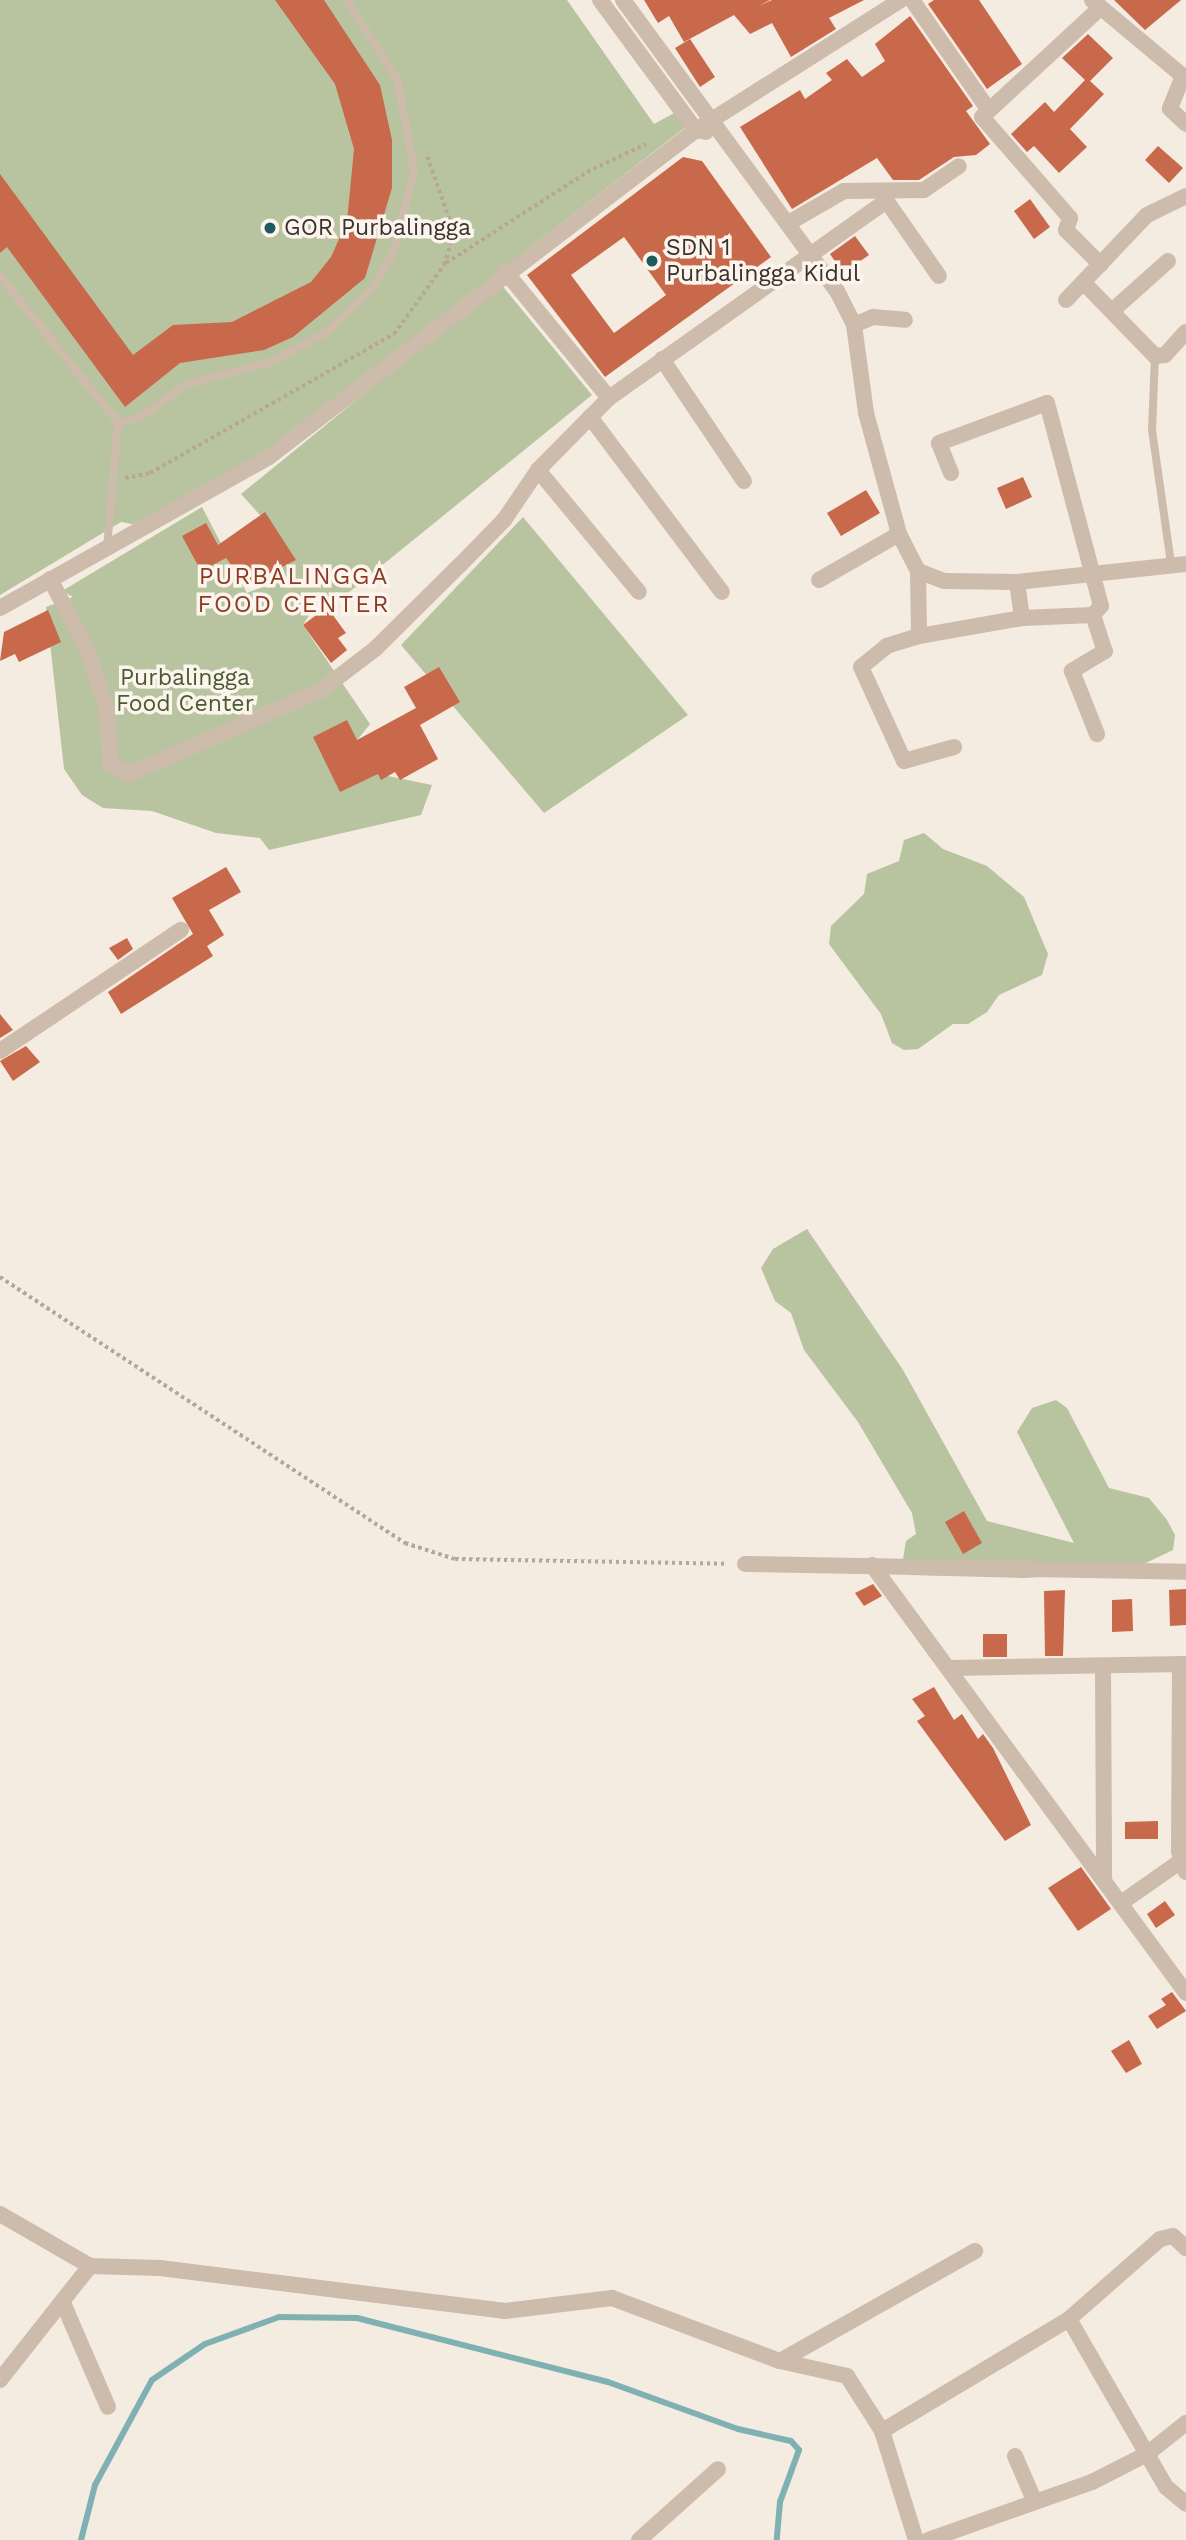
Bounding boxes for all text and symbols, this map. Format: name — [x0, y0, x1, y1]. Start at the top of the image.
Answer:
place label: GOR Purbalingga — [284, 214, 471, 242]
marker: GOR Purbalingga — [262, 220, 278, 236]
place label: SDN 1 Purbalingga Kidul — [666, 234, 861, 288]
marker: SDN 1 Purbalingga Kidul — [644, 253, 660, 269]
district label: PURBALINGGA FOOD CENTER — [199, 563, 389, 619]
park label: Purbalingga Food Center — [116, 664, 254, 718]

